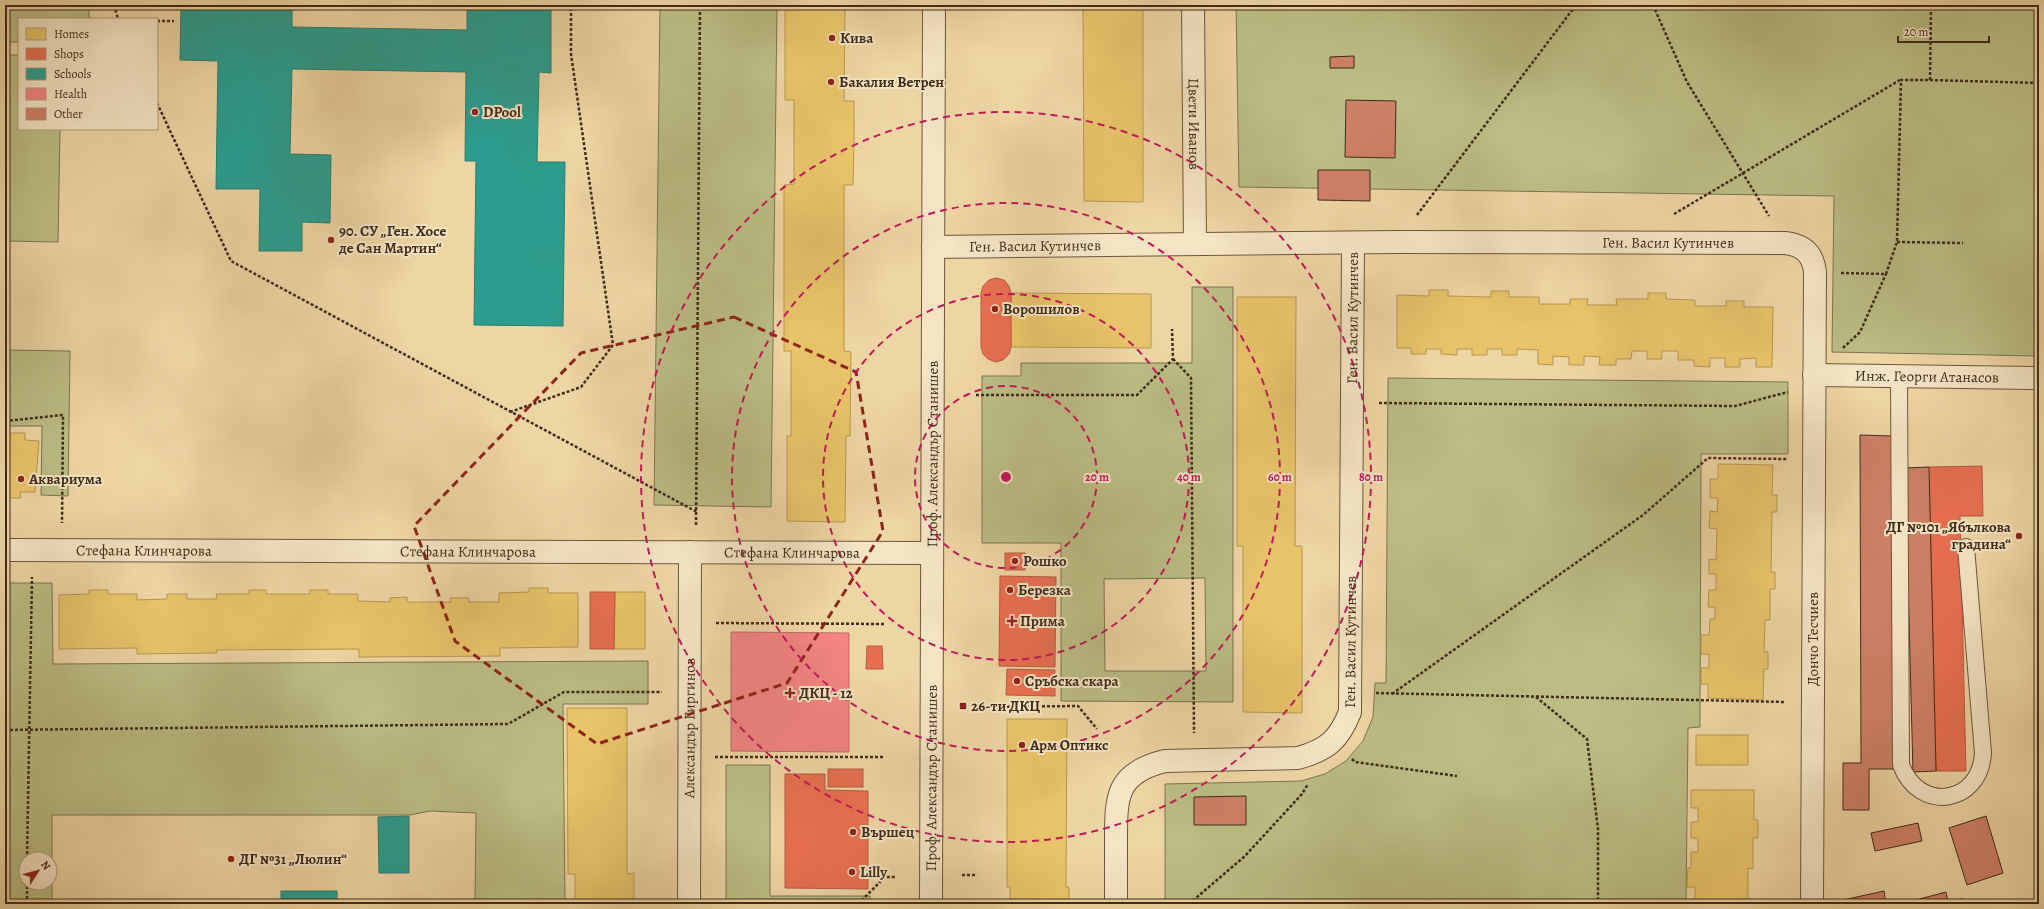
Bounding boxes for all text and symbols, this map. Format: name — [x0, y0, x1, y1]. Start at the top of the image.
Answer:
legend — [18, 18, 158, 130]
scale bar — [1898, 18, 1989, 44]
text: 20 m — [1904, 24, 1928, 40]
text: Homes — [54, 26, 89, 42]
place label: Кива — [840, 28, 874, 48]
marker: Кива — [827, 33, 837, 43]
text: Shops — [54, 46, 84, 62]
text: Schools — [54, 66, 91, 82]
place label: Бакалия Ветрен — [839, 72, 944, 92]
marker: Бакалия Ветрен — [826, 77, 836, 87]
street label: Цвети Иванов — [1184, 78, 1204, 170]
text: Health — [54, 86, 88, 102]
place label: DPool — [483, 102, 521, 122]
text: Other — [54, 106, 83, 122]
marker: DPool — [470, 107, 480, 117]
place label: 90. СУ „Ген. Хосе де Сан Мартин“ — [338, 221, 446, 258]
street label: Ген. Васил Кутинчев — [1602, 233, 1734, 253]
marker: 90. СУ „Ген. Хосе де Сан Мартин“ — [326, 235, 336, 245]
street label: Ген. Васил Кутинчев — [969, 235, 1101, 257]
street label: Ген. Васил Кутинчев — [1342, 252, 1363, 384]
place label: Ворошилов — [1003, 299, 1080, 319]
marker: Ворошилов — [990, 304, 1000, 314]
street label: Проф. Александър Станишев — [922, 361, 943, 548]
street label: Инж. Георги Атанасов — [1855, 366, 1999, 387]
place label: Аквариума — [28, 469, 103, 489]
text: 20 m — [1085, 469, 1109, 485]
text: 40 m — [1177, 469, 1201, 485]
text: 60 m — [1268, 469, 1292, 485]
text: 80 m — [1359, 469, 1383, 485]
centre of rings — [999, 470, 1013, 484]
marker: Аквариума — [16, 474, 26, 484]
place label: ДГ №101 „Ябълкова градина“ — [1886, 517, 2012, 554]
marker: ДГ №101 „Ябълкова градина“ — [2014, 531, 2024, 541]
street label: Стефана Клинчарова — [76, 540, 212, 561]
street label: Стефана Клинчарова — [400, 541, 536, 562]
street label: Стефана Клинчарова — [724, 542, 860, 563]
place label: Рошко — [1023, 551, 1067, 571]
marker: Рошко — [1010, 556, 1020, 566]
street label: Ген. Васил Кутинчев — [1340, 576, 1361, 708]
place label: Березка — [1018, 580, 1072, 600]
marker: Березка — [1005, 585, 1015, 595]
street label: Дончо Тесчиев — [1803, 592, 1823, 686]
place label: Прима — [1020, 611, 1066, 631]
marker: Прима — [1007, 616, 1017, 626]
street label: Александър Гиргинов — [679, 658, 700, 799]
place label: Сръбска скара — [1025, 671, 1119, 691]
marker: Сръбска скара — [1012, 676, 1022, 686]
place label: ДКЦ - 12 — [799, 683, 854, 703]
street label: Проф. Александър Станишев — [921, 684, 942, 872]
marker: ДКЦ - 12 — [784, 687, 796, 699]
place label: 26-ти ДКЦ — [971, 696, 1040, 716]
marker: 26-ти ДКЦ — [958, 701, 968, 711]
place label: Арм Оптикс — [1029, 735, 1109, 755]
marker: Арм Оптикс — [1017, 740, 1027, 750]
place label: Вършец — [861, 822, 915, 842]
marker: Вършец — [848, 827, 858, 837]
place label: ДГ №31 „Люлин“ — [239, 849, 347, 869]
north arrow — [18, 851, 58, 891]
marker: ДГ №31 „Люлин“ — [226, 854, 236, 864]
text: N — [37, 858, 54, 873]
place label: Lilly — [860, 862, 888, 882]
marker: Lilly — [847, 867, 857, 877]

